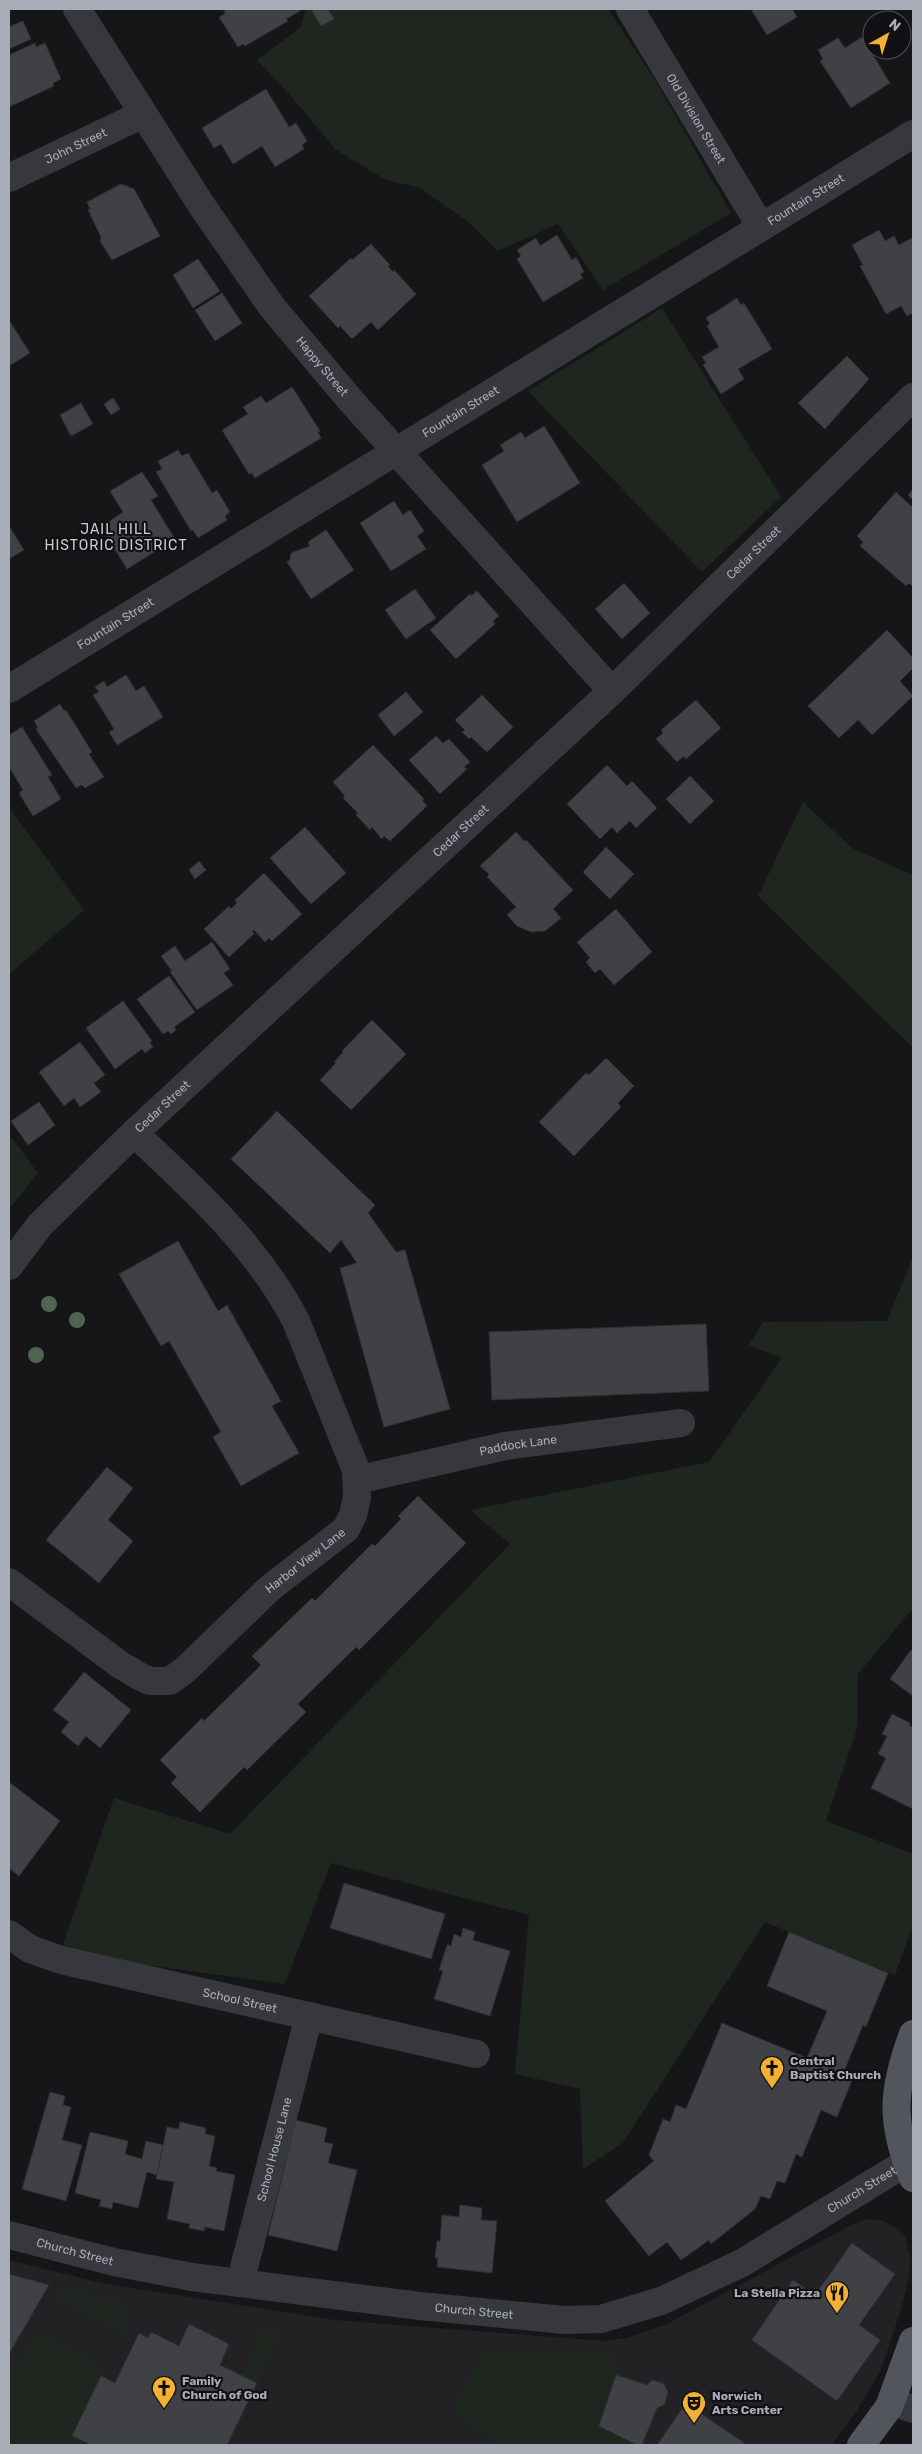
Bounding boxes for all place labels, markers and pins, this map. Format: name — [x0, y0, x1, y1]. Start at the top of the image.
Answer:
place label: Central Baptist Church — [790, 2054, 881, 2082]
church icon: Central Baptist Church — [759, 2055, 785, 2089]
restaurant icon: La Stella Pizza — [824, 2280, 850, 2314]
place label: La Stella Pizza — [734, 2286, 820, 2300]
place label: Family Church of God — [182, 2374, 267, 2402]
church icon: Family Church of God — [151, 2375, 177, 2409]
place label: Norwich Arts Center — [712, 2389, 783, 2417]
theatre icon: Norwich Arts Center — [681, 2390, 707, 2424]

